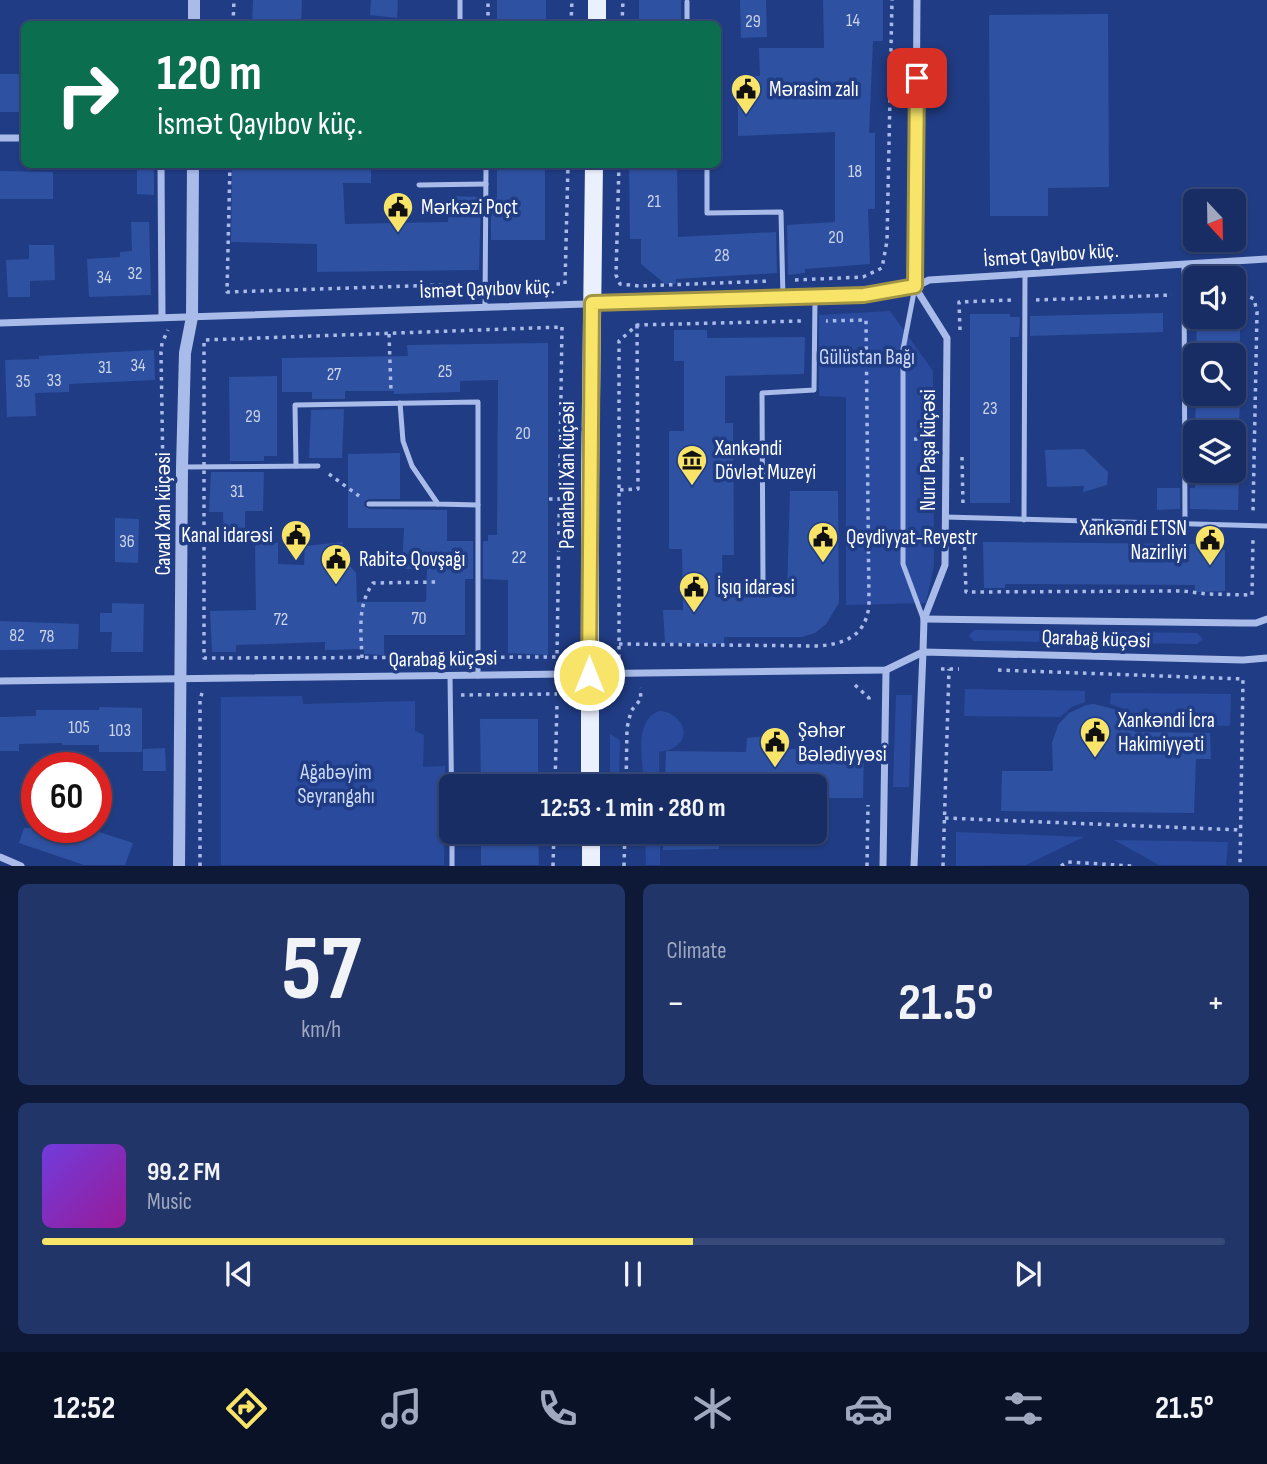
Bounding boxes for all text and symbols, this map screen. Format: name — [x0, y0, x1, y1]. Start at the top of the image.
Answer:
house number: 14 — [846, 10, 860, 31]
house number: 29 — [745, 11, 761, 32]
text: 120 m — [157, 45, 262, 104]
pin — [887, 48, 947, 108]
icon: right — [42, 49, 133, 140]
icon: arrive — [898, 59, 936, 97]
public building icon: Mərasim zalı — [729, 72, 763, 116]
place label: Mərasim zalı — [769, 77, 859, 102]
text: İsmət Qayıbov küç. — [157, 105, 363, 144]
house number: 18 — [848, 161, 862, 182]
north arrow — [1183, 189, 1246, 252]
map controls — [1183, 189, 1246, 483]
public building icon: Mərkəzi Poçt — [381, 190, 415, 234]
house number: 21 — [647, 191, 662, 212]
place label: Mərkəzi Poçt — [421, 195, 518, 220]
house number: 20 — [828, 227, 844, 248]
street label: İsmət Qayıbov küç. — [983, 238, 1119, 272]
house number: 28 — [714, 245, 730, 266]
house number: 32 — [128, 263, 142, 284]
button: sound — [1183, 266, 1246, 329]
house number: 34 — [96, 267, 112, 288]
street label: İsmət Qayıbov küç. — [419, 274, 555, 304]
button: search — [1183, 343, 1246, 406]
park label: Gülüstan Bağı — [819, 345, 915, 370]
house number: 34 — [130, 355, 146, 376]
house number: 31 — [98, 357, 113, 378]
house number: 25 — [438, 361, 452, 382]
house number: 27 — [327, 364, 342, 385]
house number: 33 — [46, 370, 62, 391]
house number: 35 — [16, 371, 30, 392]
street label: Nuru Paşa küçəsi — [916, 389, 941, 511]
house number: 23 — [983, 398, 998, 419]
street label: Pənahəli Xan küçəsi — [555, 401, 580, 549]
house number: 29 — [245, 406, 261, 427]
button: layers — [1183, 420, 1246, 483]
house number: 20 — [515, 423, 531, 444]
place label: Xankəndi Dövlət Muzeyi — [714, 436, 816, 485]
museum icon: Xankəndi Dövlət Muzeyi — [675, 443, 709, 487]
street label: Cavad Xan küçəsi — [151, 452, 176, 576]
house number: 31 — [230, 481, 245, 502]
place label: Xankəndi ETSN Nazirliyi — [1079, 516, 1187, 565]
public building icon: Kanal idarəsi — [279, 518, 313, 562]
public building icon: Qeydiyyat-Reyestr — [806, 520, 840, 564]
place label: Kanal idarəsi — [181, 523, 273, 548]
public building icon: Xankəndi ETSN Nazirliyi — [1193, 523, 1227, 567]
place label: Qeydiyyat-Reyestr — [846, 525, 977, 550]
house number: 36 — [119, 531, 135, 552]
public building icon: Rabitə Qovşağı — [319, 542, 353, 586]
place label: Rabitə Qovşağı — [359, 547, 465, 572]
house number: 22 — [512, 547, 526, 568]
public building icon: İşıq idarəsi — [677, 570, 711, 614]
place label: İşıq idarəsi — [717, 575, 795, 600]
house number: 70 — [411, 608, 427, 629]
house number: 72 — [274, 609, 288, 630]
house number: 82 — [9, 625, 25, 646]
street label: Qarabağ küçəsi — [1041, 625, 1151, 653]
house number: 78 — [39, 626, 55, 647]
position arrow — [552, 638, 626, 712]
street label: Qarabağ küçəsi — [388, 646, 498, 672]
place label: Xankəndi İcra Hakimiyyəti — [1117, 708, 1215, 757]
public building icon: Xankəndi İcra Hakimiyyəti — [1078, 715, 1112, 759]
house number: 105 — [68, 717, 90, 738]
place label: Şəhər Bələdiyyəsi — [798, 718, 887, 767]
house number: 103 — [109, 720, 131, 741]
public building icon: Şəhər Bələdiyyəsi — [758, 725, 792, 769]
speed limit sign: 60 — [21, 752, 112, 843]
park label: Ağabəyim Seyrangahı — [297, 760, 375, 809]
text: 12:53 · 1 min · 280 m — [540, 793, 726, 824]
text: 57 — [282, 916, 361, 1025]
text: Climate — [667, 937, 726, 965]
text: 21.5° — [898, 972, 993, 1035]
text: − — [667, 981, 685, 1026]
text: + — [1206, 981, 1225, 1026]
text: km/h — [301, 1016, 341, 1044]
text: 99.2 FM — [147, 1157, 221, 1188]
text: Music — [147, 1188, 192, 1216]
icon: previous — [220, 1255, 258, 1293]
icon: pause — [614, 1255, 652, 1293]
icon: next — [1009, 1255, 1047, 1293]
icon: directions — [222, 1384, 271, 1433]
icon: music — [377, 1384, 426, 1433]
icon: phone — [533, 1384, 582, 1433]
icon: climate — [688, 1384, 737, 1433]
icon: car — [844, 1384, 893, 1433]
icon: filters — [999, 1384, 1048, 1433]
text: 12:52 — [53, 1389, 115, 1428]
text: 21.5° — [1155, 1389, 1214, 1428]

